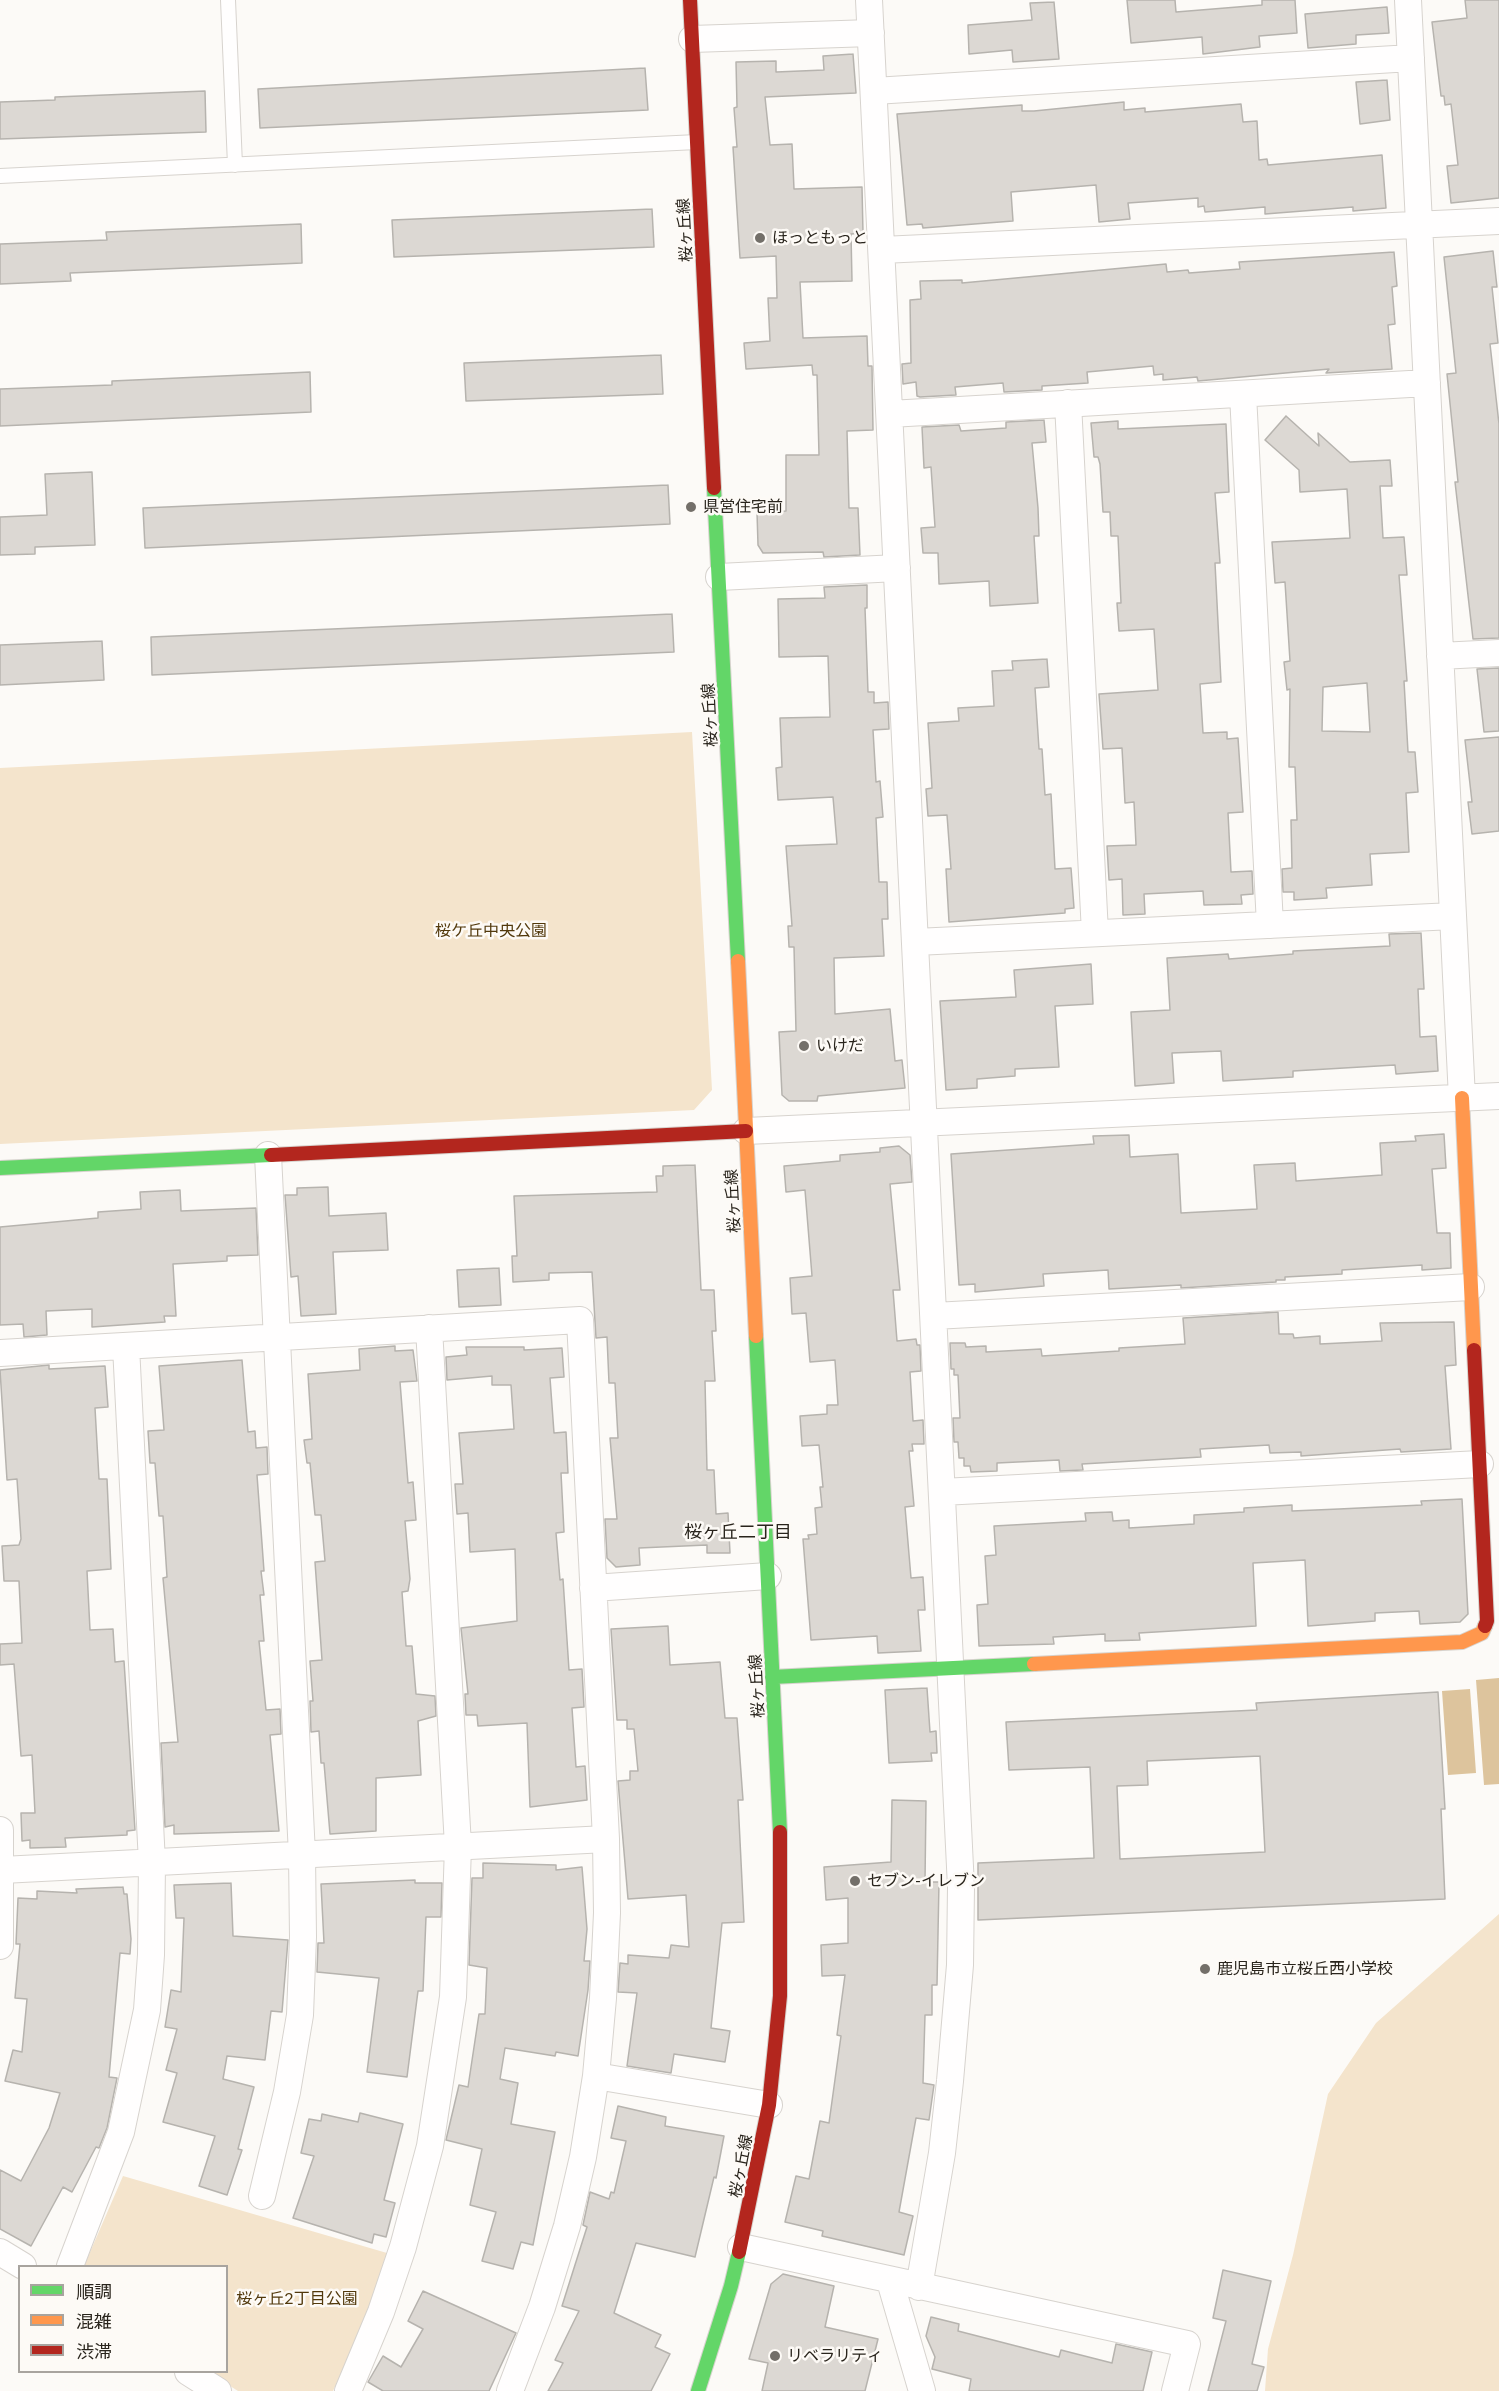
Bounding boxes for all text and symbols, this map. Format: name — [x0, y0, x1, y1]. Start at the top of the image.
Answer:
street label: 桜ヶ丘線 — [674, 198, 696, 262]
place label: ほっともっと — [772, 228, 868, 248]
marker: ほっともっと — [753, 231, 767, 245]
place label: 県営住宅前 — [703, 497, 783, 517]
marker: 県営住宅前 — [684, 500, 698, 514]
street label: 桜ヶ丘線 — [699, 683, 721, 747]
park label: 桜ケ丘中央公園 — [435, 921, 547, 941]
place label: いけだ — [816, 1036, 864, 1056]
marker: いけだ — [797, 1039, 811, 1053]
street label: 桜ヶ丘線 — [722, 1169, 744, 1233]
district label: 桜ヶ丘二丁目 — [684, 1521, 792, 1543]
street label: 桜ヶ丘線 — [746, 1654, 768, 1718]
place label: セブン-イレブン — [867, 1871, 985, 1891]
marker: セブン-イレブン — [848, 1874, 862, 1888]
place label: 鹿児島市立桜丘西小学校 — [1217, 1959, 1393, 1979]
marker: 鹿児島市立桜丘西小学校 — [1198, 1962, 1212, 1976]
street label: 桜ヶ丘線 — [725, 2133, 757, 2199]
legend — [18, 2265, 228, 2373]
text: 順調 — [76, 2280, 112, 2302]
park label: 桜ヶ丘2丁目公園 — [236, 2289, 358, 2309]
text: 混雑 — [76, 2310, 112, 2332]
text: 渋滞 — [76, 2340, 112, 2362]
place label: リベラリティ — [787, 2346, 883, 2366]
marker: リベラリティ — [768, 2349, 782, 2363]

